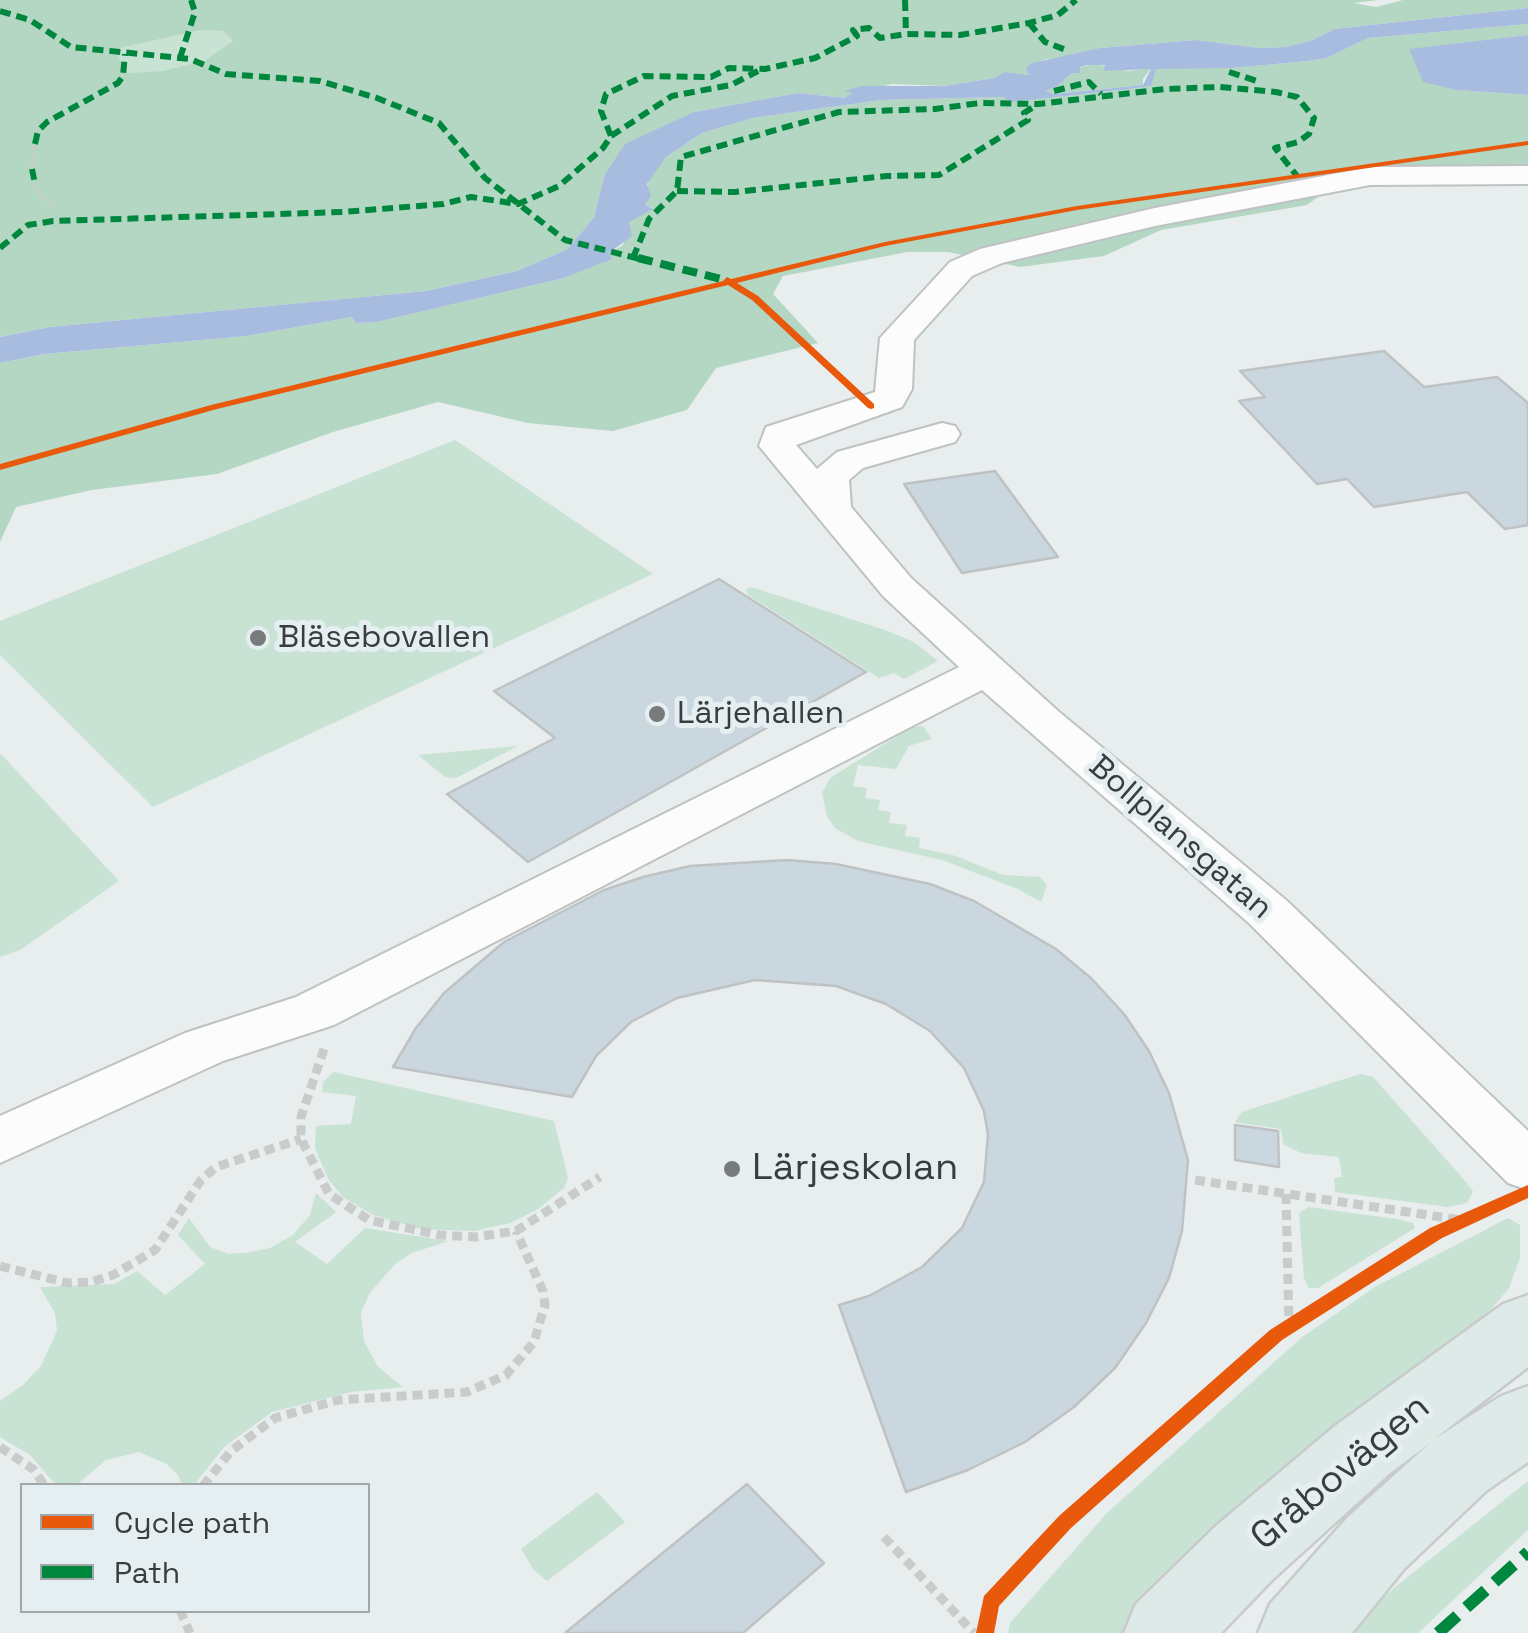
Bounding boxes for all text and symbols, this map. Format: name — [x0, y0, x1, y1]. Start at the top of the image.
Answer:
place label: Bläsebovallen — [278, 619, 490, 657]
marker: Bläsebovallen — [247, 627, 269, 649]
place label: Lärjehallen — [677, 695, 844, 733]
marker: Lärjehallen — [646, 703, 668, 725]
street label: Bollplansgatan — [1080, 748, 1280, 928]
place label: Lärjeskolan — [752, 1146, 958, 1192]
marker: Lärjeskolan — [721, 1158, 743, 1180]
street label: Gråbovägen — [1242, 1385, 1440, 1561]
legend — [20, 1483, 370, 1613]
text: Cycle path — [114, 1503, 270, 1542]
text: Path — [114, 1553, 180, 1592]

